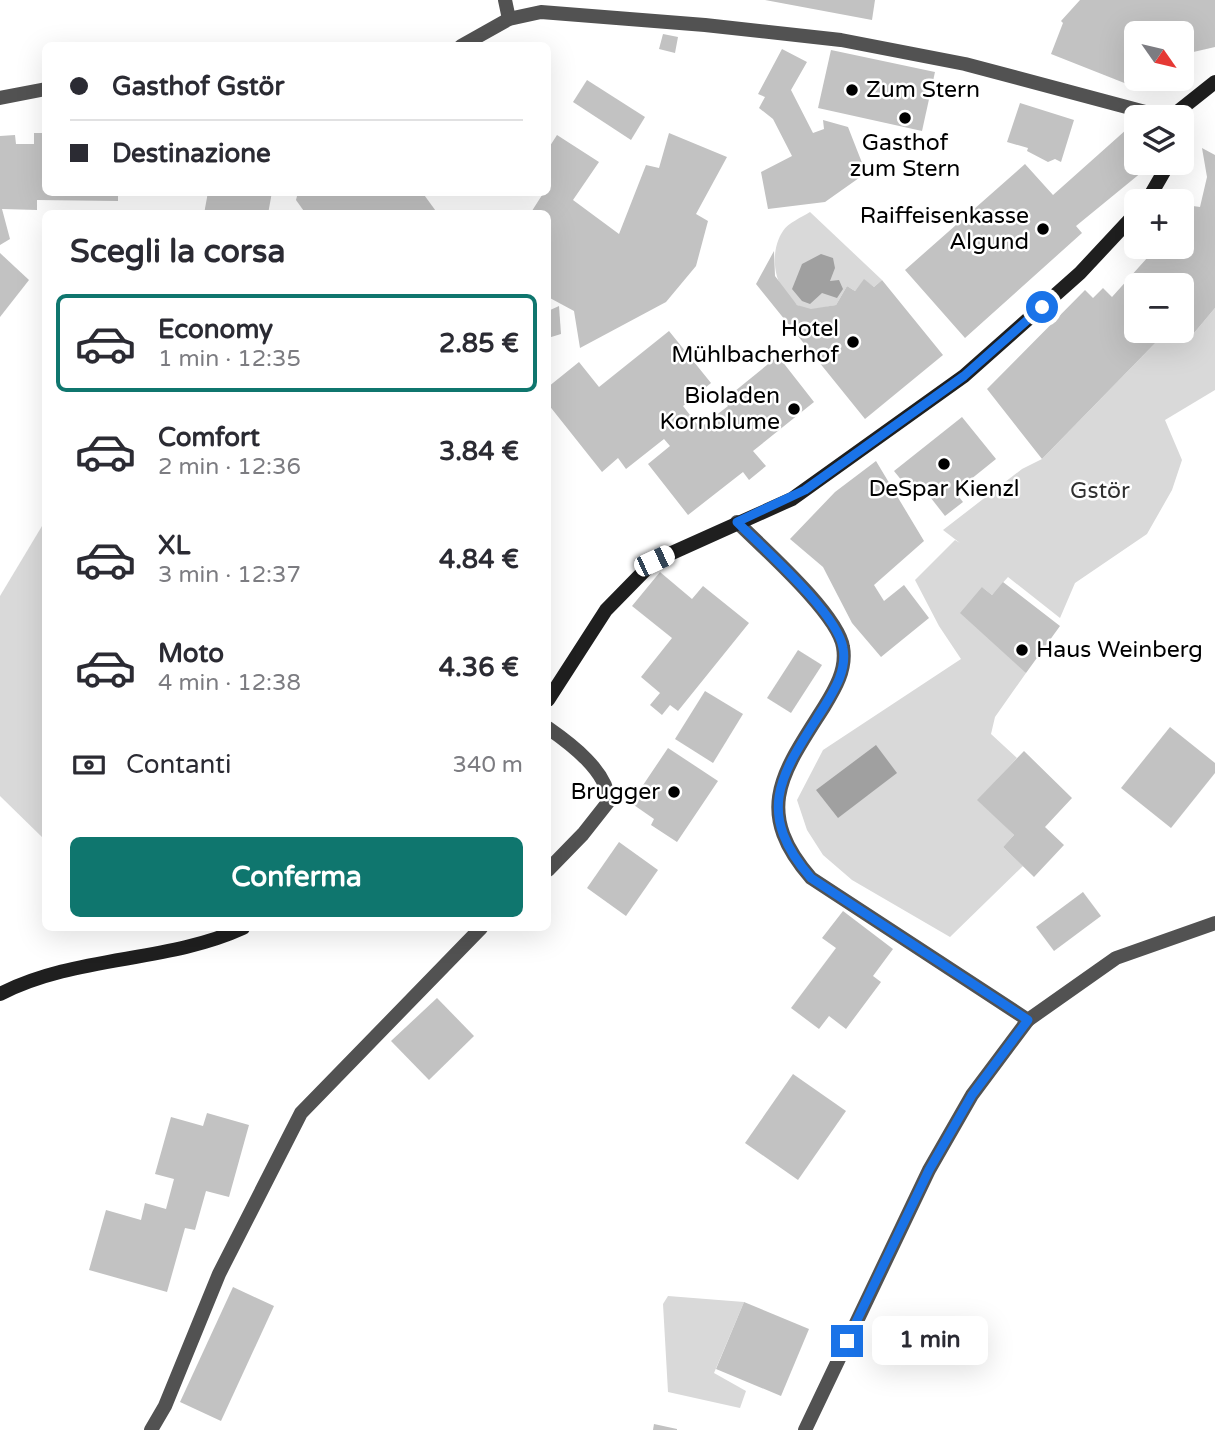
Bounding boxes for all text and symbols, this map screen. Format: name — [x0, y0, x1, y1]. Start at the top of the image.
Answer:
north arrow — [1124, 21, 1194, 91]
map controls — [1124, 21, 1194, 343]
text: Gasthof Gstör — [112, 71, 284, 102]
place label: Zum Stern — [866, 76, 980, 104]
marker: Zum Stern — [844, 82, 860, 98]
button: layers — [1124, 105, 1194, 175]
marker: Gasthof zum Stern — [897, 110, 913, 126]
place label: Gasthof zum Stern — [850, 129, 960, 183]
text: Destinazione — [112, 138, 271, 169]
button: + — [1124, 189, 1194, 259]
place label: Raiffeisenkasse Algund — [860, 202, 1029, 256]
marker: Raiffeisenkasse Algund — [1035, 221, 1051, 237]
text: Scegli la corsa — [70, 233, 285, 271]
button: − — [1124, 273, 1194, 343]
route start — [1026, 291, 1058, 323]
icon: car — [74, 312, 137, 375]
text: Economy — [158, 314, 273, 345]
place label: Hotel Mühlbacherhof — [671, 315, 839, 369]
text: 2.85 € — [439, 328, 519, 359]
marker: Hotel Mühlbacherhof — [845, 334, 861, 350]
text: 1 min · 12:35 — [158, 345, 301, 373]
place label: Bioladen Kornblume — [659, 382, 780, 436]
marker: Bioladen Kornblume — [786, 401, 802, 417]
icon: car — [74, 420, 137, 483]
text: Comfort — [158, 422, 260, 453]
text: 3.84 € — [439, 436, 519, 467]
text: 2 min · 12:36 — [158, 453, 301, 481]
marker: DeSpar Kienzl — [936, 456, 952, 472]
place label: DeSpar Kienzl — [868, 475, 1020, 503]
park label: Gstör — [1070, 477, 1130, 505]
icon: car — [74, 528, 137, 591]
text: XL — [158, 530, 190, 561]
car — [631, 543, 678, 579]
text: 4.84 € — [439, 544, 519, 575]
text: 3 min · 12:37 — [158, 561, 301, 589]
icon: car — [74, 636, 137, 699]
place label: Haus Weinberg — [1036, 636, 1203, 664]
text: Moto — [158, 638, 224, 669]
marker: Haus Weinberg — [1014, 642, 1030, 658]
text: 4.36 € — [439, 652, 519, 683]
text: 4 min · 12:38 — [158, 669, 301, 697]
icon: cash — [70, 746, 108, 784]
text: Contanti — [126, 749, 231, 780]
text: 340 m — [453, 751, 523, 779]
place label: Brugger — [571, 778, 660, 806]
marker: Brugger — [666, 784, 682, 800]
button: Conferma — [70, 837, 523, 917]
callout: 1 min — [872, 1316, 987, 1366]
route end — [831, 1325, 863, 1357]
text: 1 min — [899, 1326, 961, 1354]

